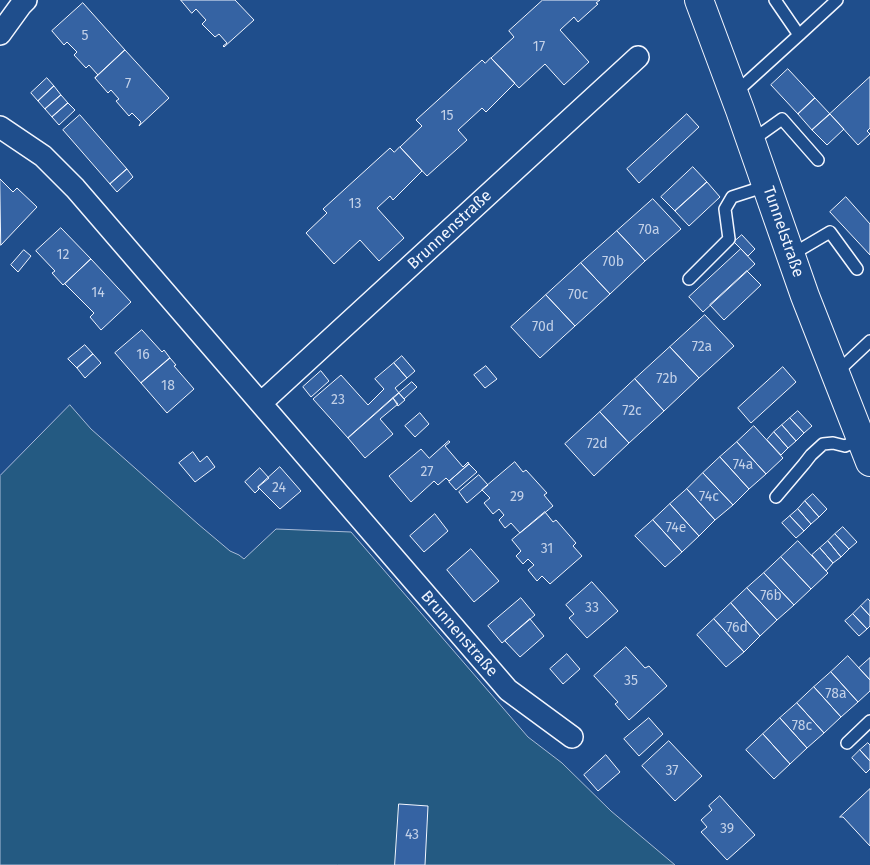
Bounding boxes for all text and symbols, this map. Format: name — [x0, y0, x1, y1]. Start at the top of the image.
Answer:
house number: 5 — [81, 28, 89, 44]
house number: 17 — [533, 39, 545, 55]
house number: 7 — [125, 76, 131, 92]
house number: 15 — [440, 108, 454, 124]
street label: Tunnelstraße — [758, 184, 808, 280]
street label: Brunnenstraße — [404, 186, 496, 274]
house number: 13 — [348, 196, 362, 212]
house number: 70a — [638, 222, 660, 238]
house number: 12 — [57, 247, 69, 263]
house number: 70b — [602, 254, 624, 270]
house number: 14 — [91, 285, 105, 301]
house number: 70c — [568, 287, 588, 303]
house number: 70d — [532, 319, 554, 335]
house number: 72a — [692, 339, 712, 355]
house number: 16 — [136, 347, 150, 363]
house number: 72b — [656, 371, 678, 387]
house number: 18 — [161, 378, 175, 394]
house number: 23 — [331, 392, 345, 408]
house number: 72c — [622, 403, 642, 419]
house number: 72d — [586, 436, 608, 452]
house number: 74a — [733, 457, 753, 473]
house number: 27 — [420, 464, 434, 480]
house number: 24 — [272, 480, 286, 496]
house number: 29 — [510, 489, 524, 505]
house number: 74c — [699, 489, 719, 505]
house number: 74e — [666, 520, 686, 536]
house number: 31 — [541, 541, 553, 557]
street label: Brunnenstraße — [416, 587, 502, 681]
house number: 76b — [760, 588, 782, 604]
house number: 33 — [585, 600, 599, 616]
house number: 76d — [726, 620, 748, 636]
house number: 35 — [624, 673, 638, 689]
house number: 78a — [825, 686, 847, 702]
house number: 78c — [792, 718, 812, 734]
house number: 37 — [665, 763, 679, 779]
house number: 39 — [720, 821, 734, 837]
house number: 43 — [405, 827, 419, 843]

